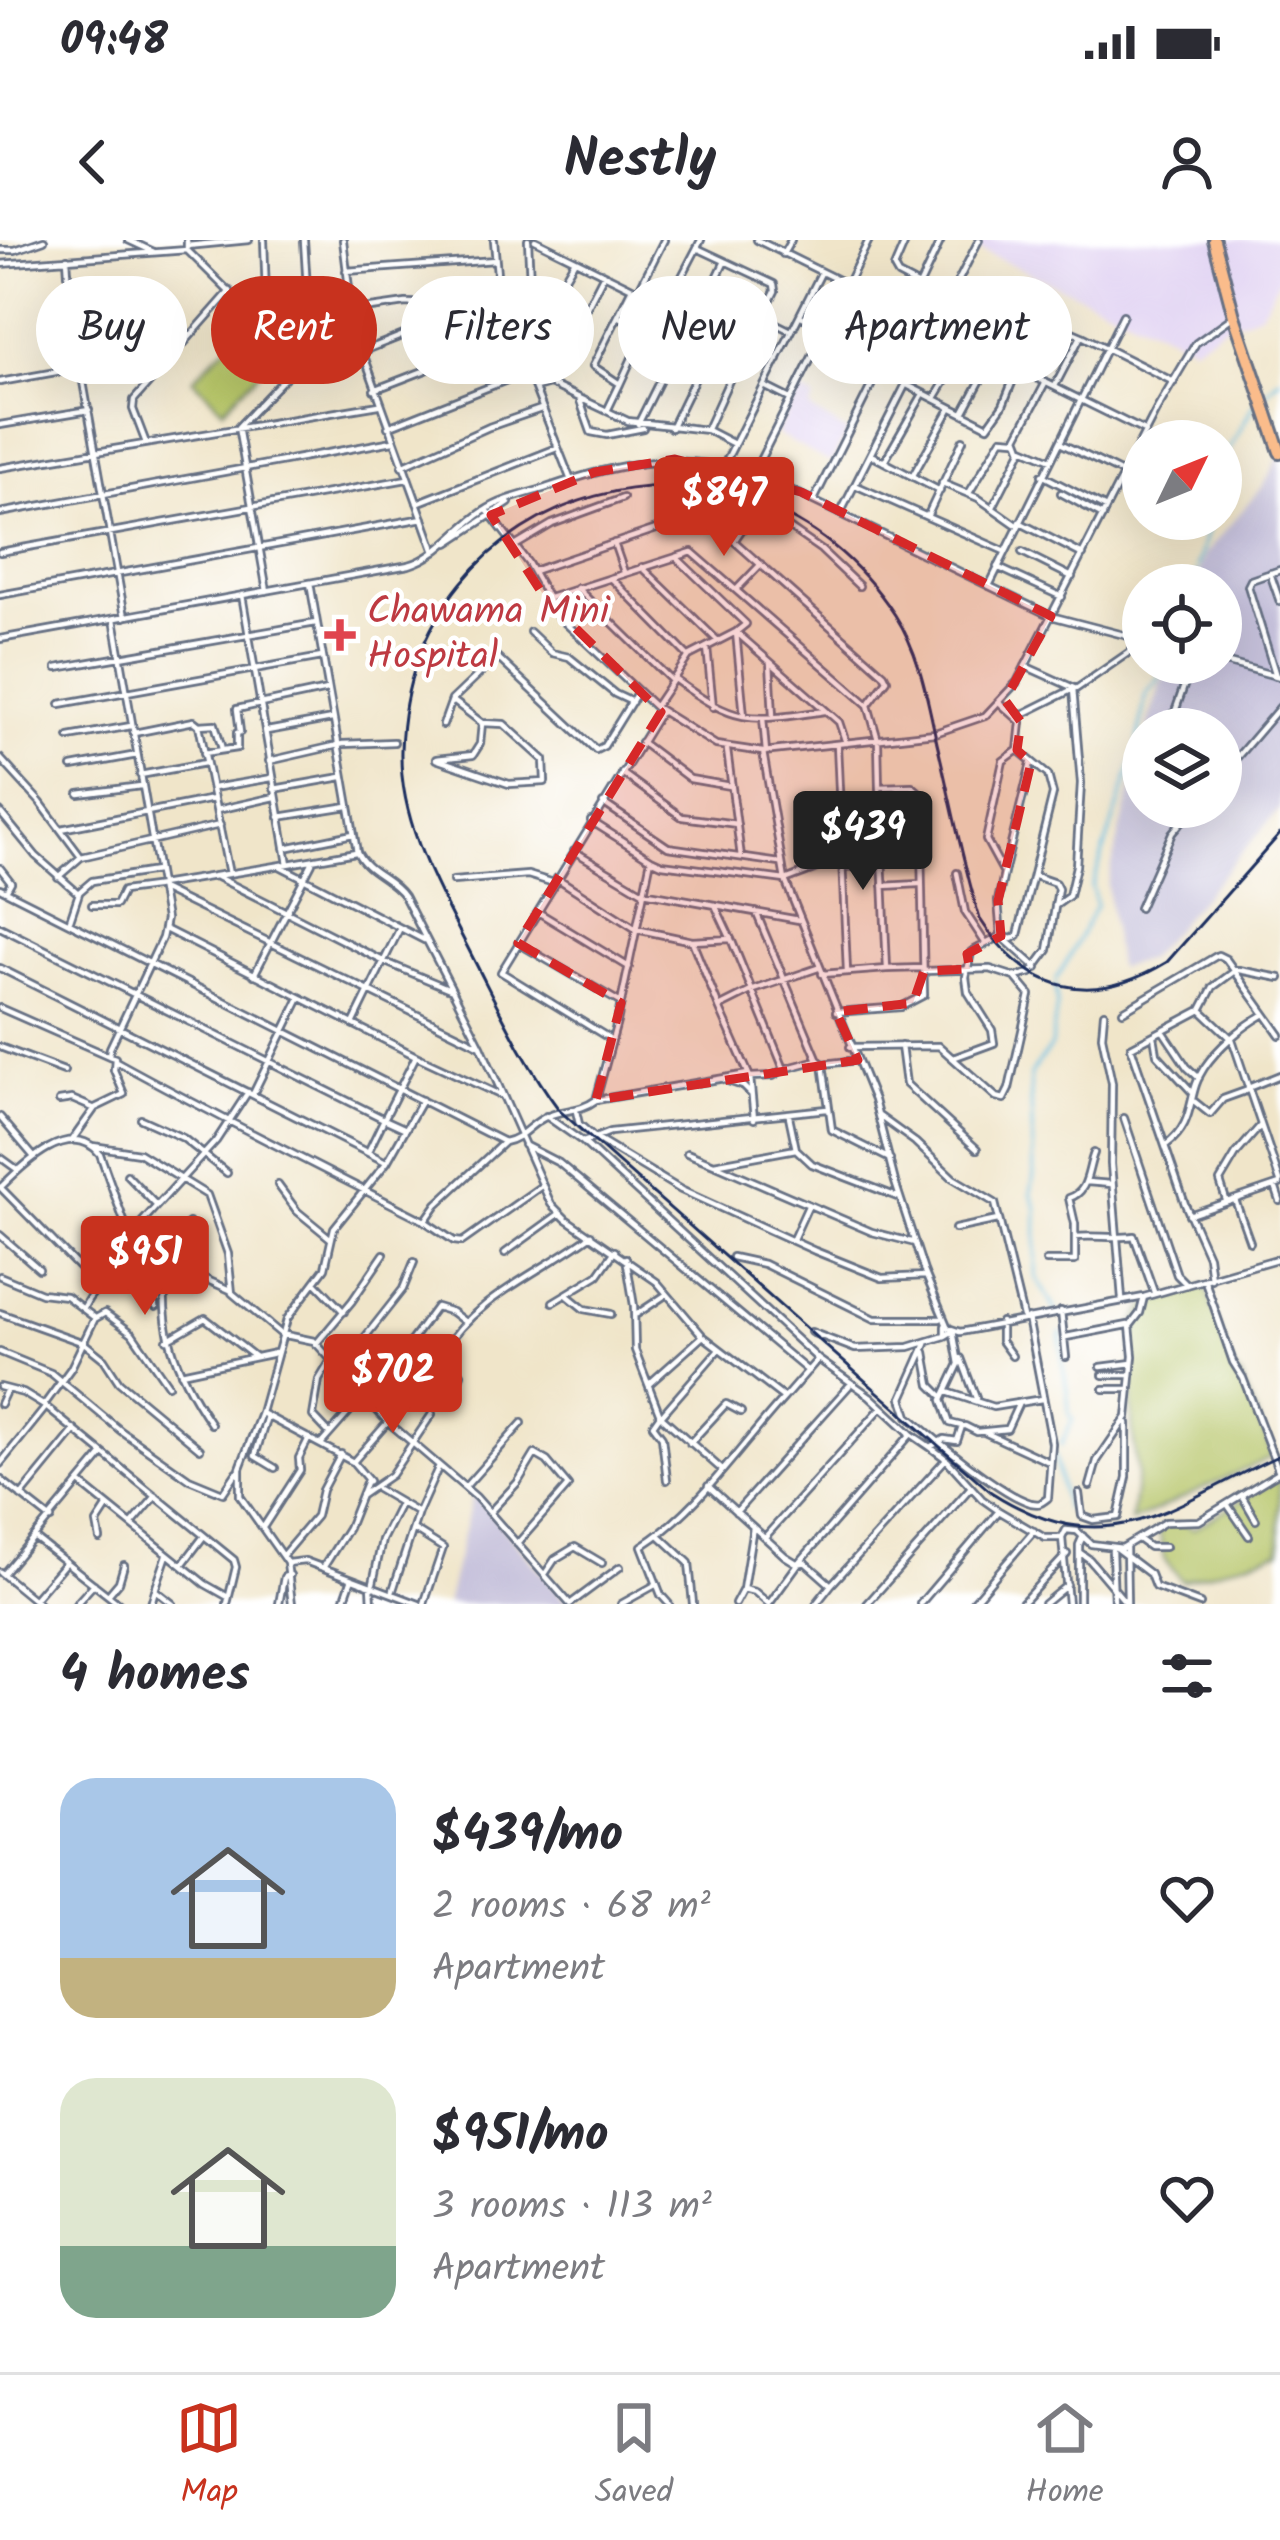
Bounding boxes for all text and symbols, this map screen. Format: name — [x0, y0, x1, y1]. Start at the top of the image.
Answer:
text: 09:48 — [60, 6, 168, 78]
text: Nestly — [564, 119, 716, 205]
icon: back — [60, 129, 126, 195]
icon: person — [1154, 129, 1220, 195]
chip: Buy — [36, 276, 187, 384]
chip: Rent — [211, 276, 377, 384]
chip: Filters — [401, 276, 594, 384]
chip: New — [618, 276, 778, 384]
chip: Apartment — [802, 276, 1072, 384]
north arrow — [1122, 420, 1242, 540]
map controls — [1122, 420, 1242, 828]
pin: $847 — [653, 457, 795, 559]
text: $847 — [681, 465, 767, 527]
button: locate — [1122, 564, 1242, 684]
place label: Chawama Mini Hospital — [367, 582, 611, 689]
marker: Chawama Mini Hospital — [324, 619, 356, 651]
button: layers — [1122, 708, 1242, 828]
pin: $439 — [792, 791, 934, 893]
text: $439 — [820, 799, 906, 861]
pin: $951 — [74, 1216, 216, 1318]
text: $951 — [108, 1224, 182, 1286]
pin: $702 — [322, 1334, 464, 1436]
text: $702 — [351, 1342, 435, 1404]
text: 4 homes — [60, 1636, 250, 1717]
icon: filters — [1154, 1643, 1220, 1709]
text: $439/mo — [432, 1796, 623, 1877]
icon: home — [156, 1826, 300, 1970]
icon: heart — [1154, 1865, 1220, 1931]
text: 2 rooms · 68 m² — [432, 1877, 711, 1939]
text: Apartment — [432, 1939, 605, 2001]
text: $951/mo — [432, 2096, 609, 2177]
icon: home — [156, 2126, 300, 2270]
icon: heart — [1154, 2165, 1220, 2231]
text: 3 rooms · 113 m² — [432, 2177, 712, 2239]
text: Apartment — [432, 2239, 605, 2301]
tab: Map — [176, 2395, 242, 2520]
tab: Saved — [595, 2395, 673, 2520]
tab: Home — [1026, 2395, 1104, 2520]

